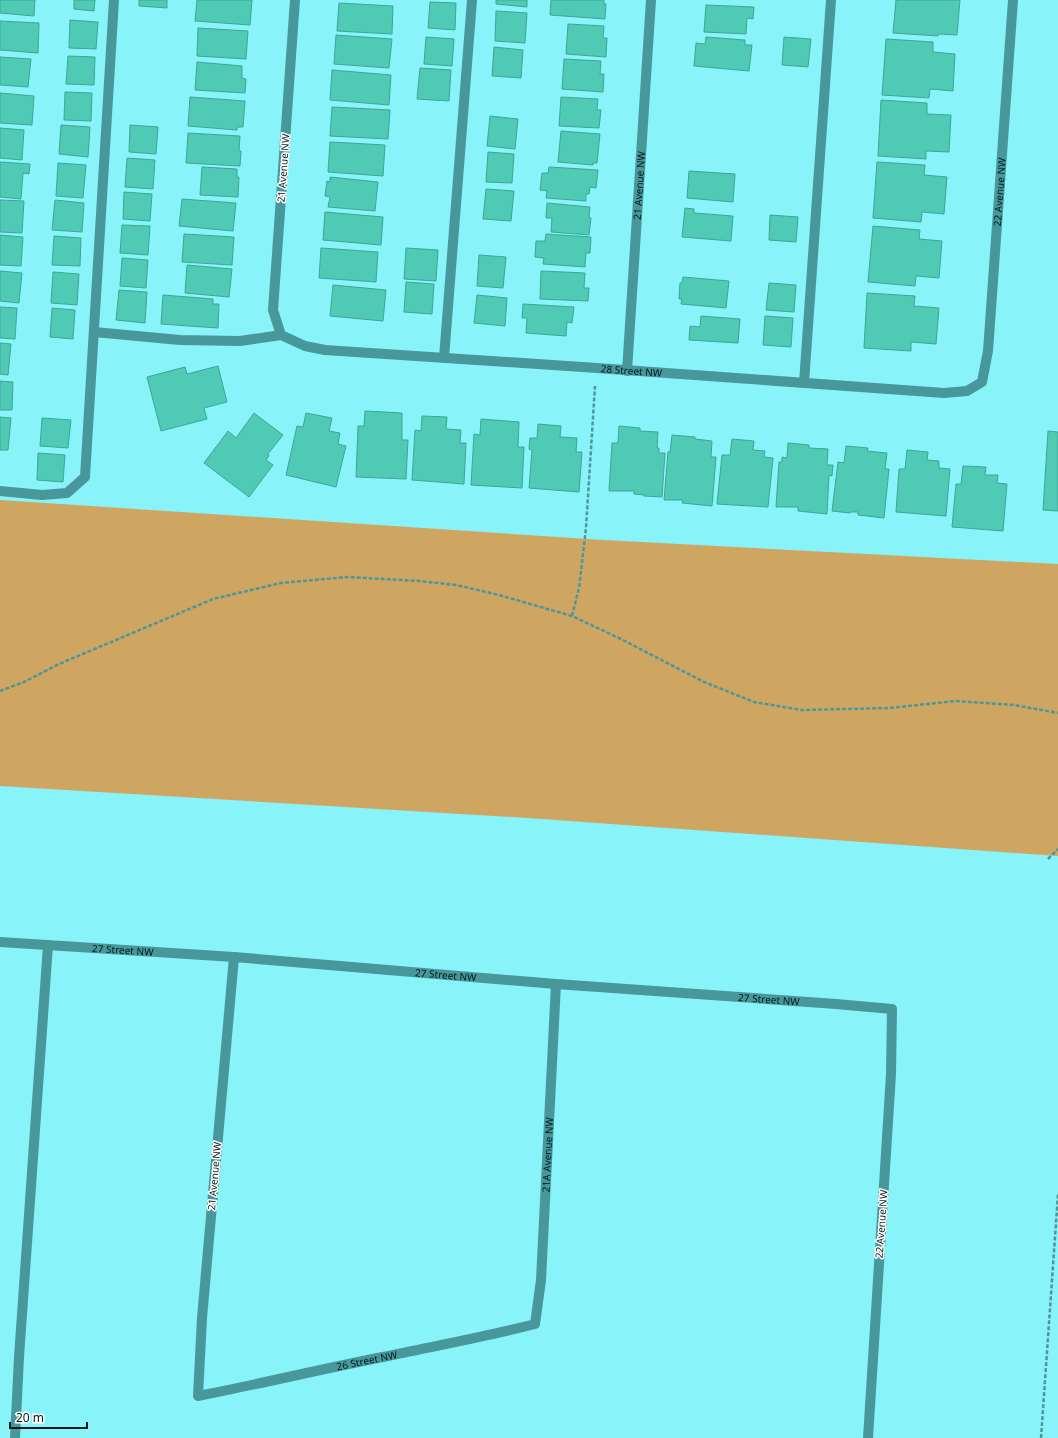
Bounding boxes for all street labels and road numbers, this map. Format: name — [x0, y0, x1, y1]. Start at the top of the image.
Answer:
street label: 21 Avenue NW — [274, 133, 292, 203]
street label: 21 Avenue NW — [630, 150, 648, 220]
street label: 22 Avenue NW — [990, 156, 1009, 227]
street label: 28 Street NW — [600, 361, 663, 380]
street label: 27 Street NW — [92, 941, 155, 959]
street label: 27 Street NW — [415, 965, 478, 984]
street label: 27 Street NW — [738, 990, 801, 1008]
street label: 21A Avenue NW — [538, 1116, 556, 1193]
street label: 21 Avenue NW — [204, 1141, 224, 1211]
street label: 22 Avenue NW — [872, 1189, 890, 1259]
street label: 26 Street NW — [335, 1347, 399, 1373]

